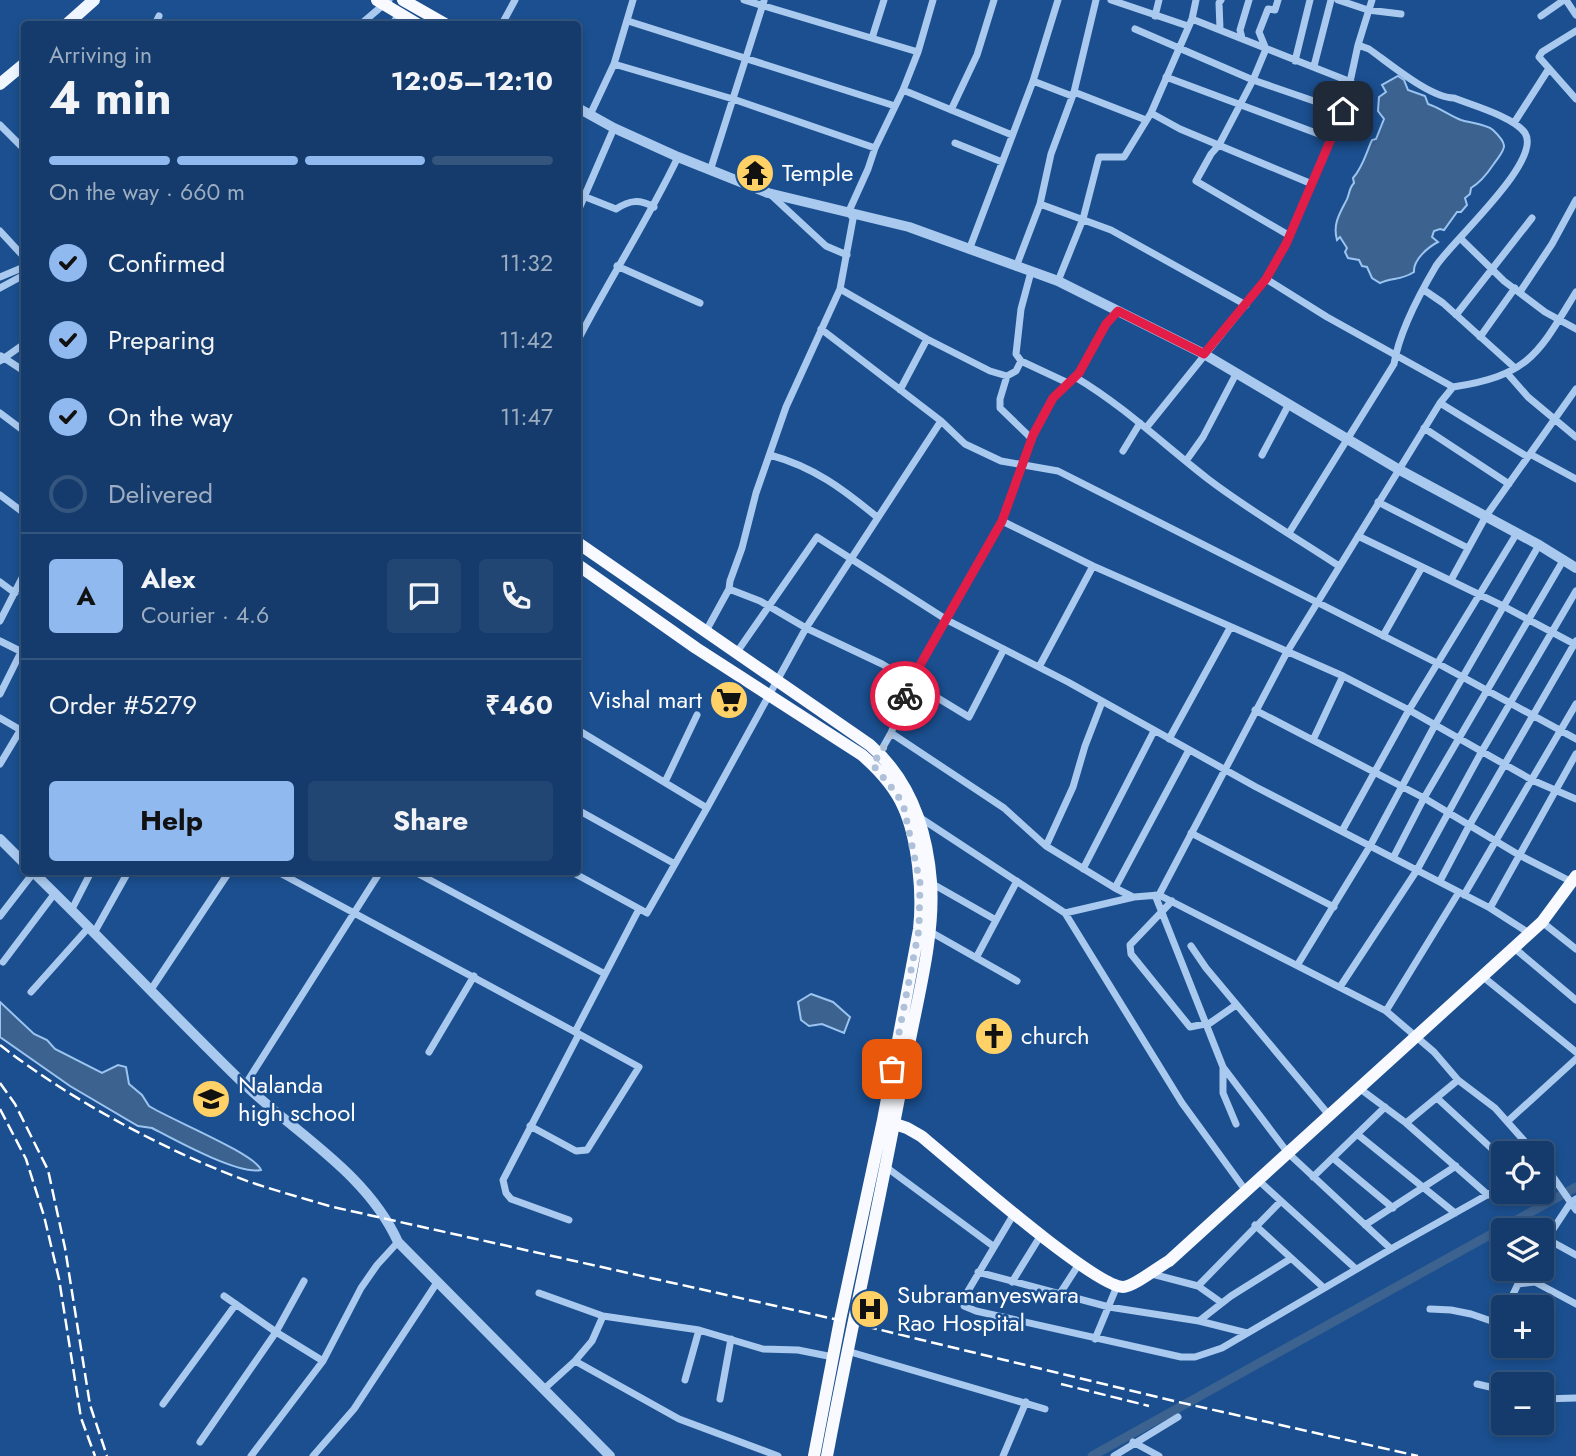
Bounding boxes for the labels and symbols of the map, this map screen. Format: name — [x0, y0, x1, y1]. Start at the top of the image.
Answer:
pin — [1313, 81, 1373, 141]
temple icon: Temple — [734, 152, 776, 194]
place label: Temple — [782, 155, 853, 190]
courier — [870, 661, 940, 731]
supermarket icon: Vishal mart — [708, 679, 750, 721]
place label: Vishal mart — [589, 682, 702, 717]
church icon: church — [973, 1015, 1015, 1057]
place label: church — [1021, 1018, 1090, 1053]
pin — [862, 1039, 922, 1099]
place label: Nalanda high school — [238, 1067, 356, 1130]
school or university icon: Nalanda high school — [190, 1078, 232, 1120]
place label: Subramanyeswara Rao Hospital — [897, 1277, 1079, 1340]
hospital icon: Subramanyeswara Rao Hospital — [849, 1288, 891, 1330]

